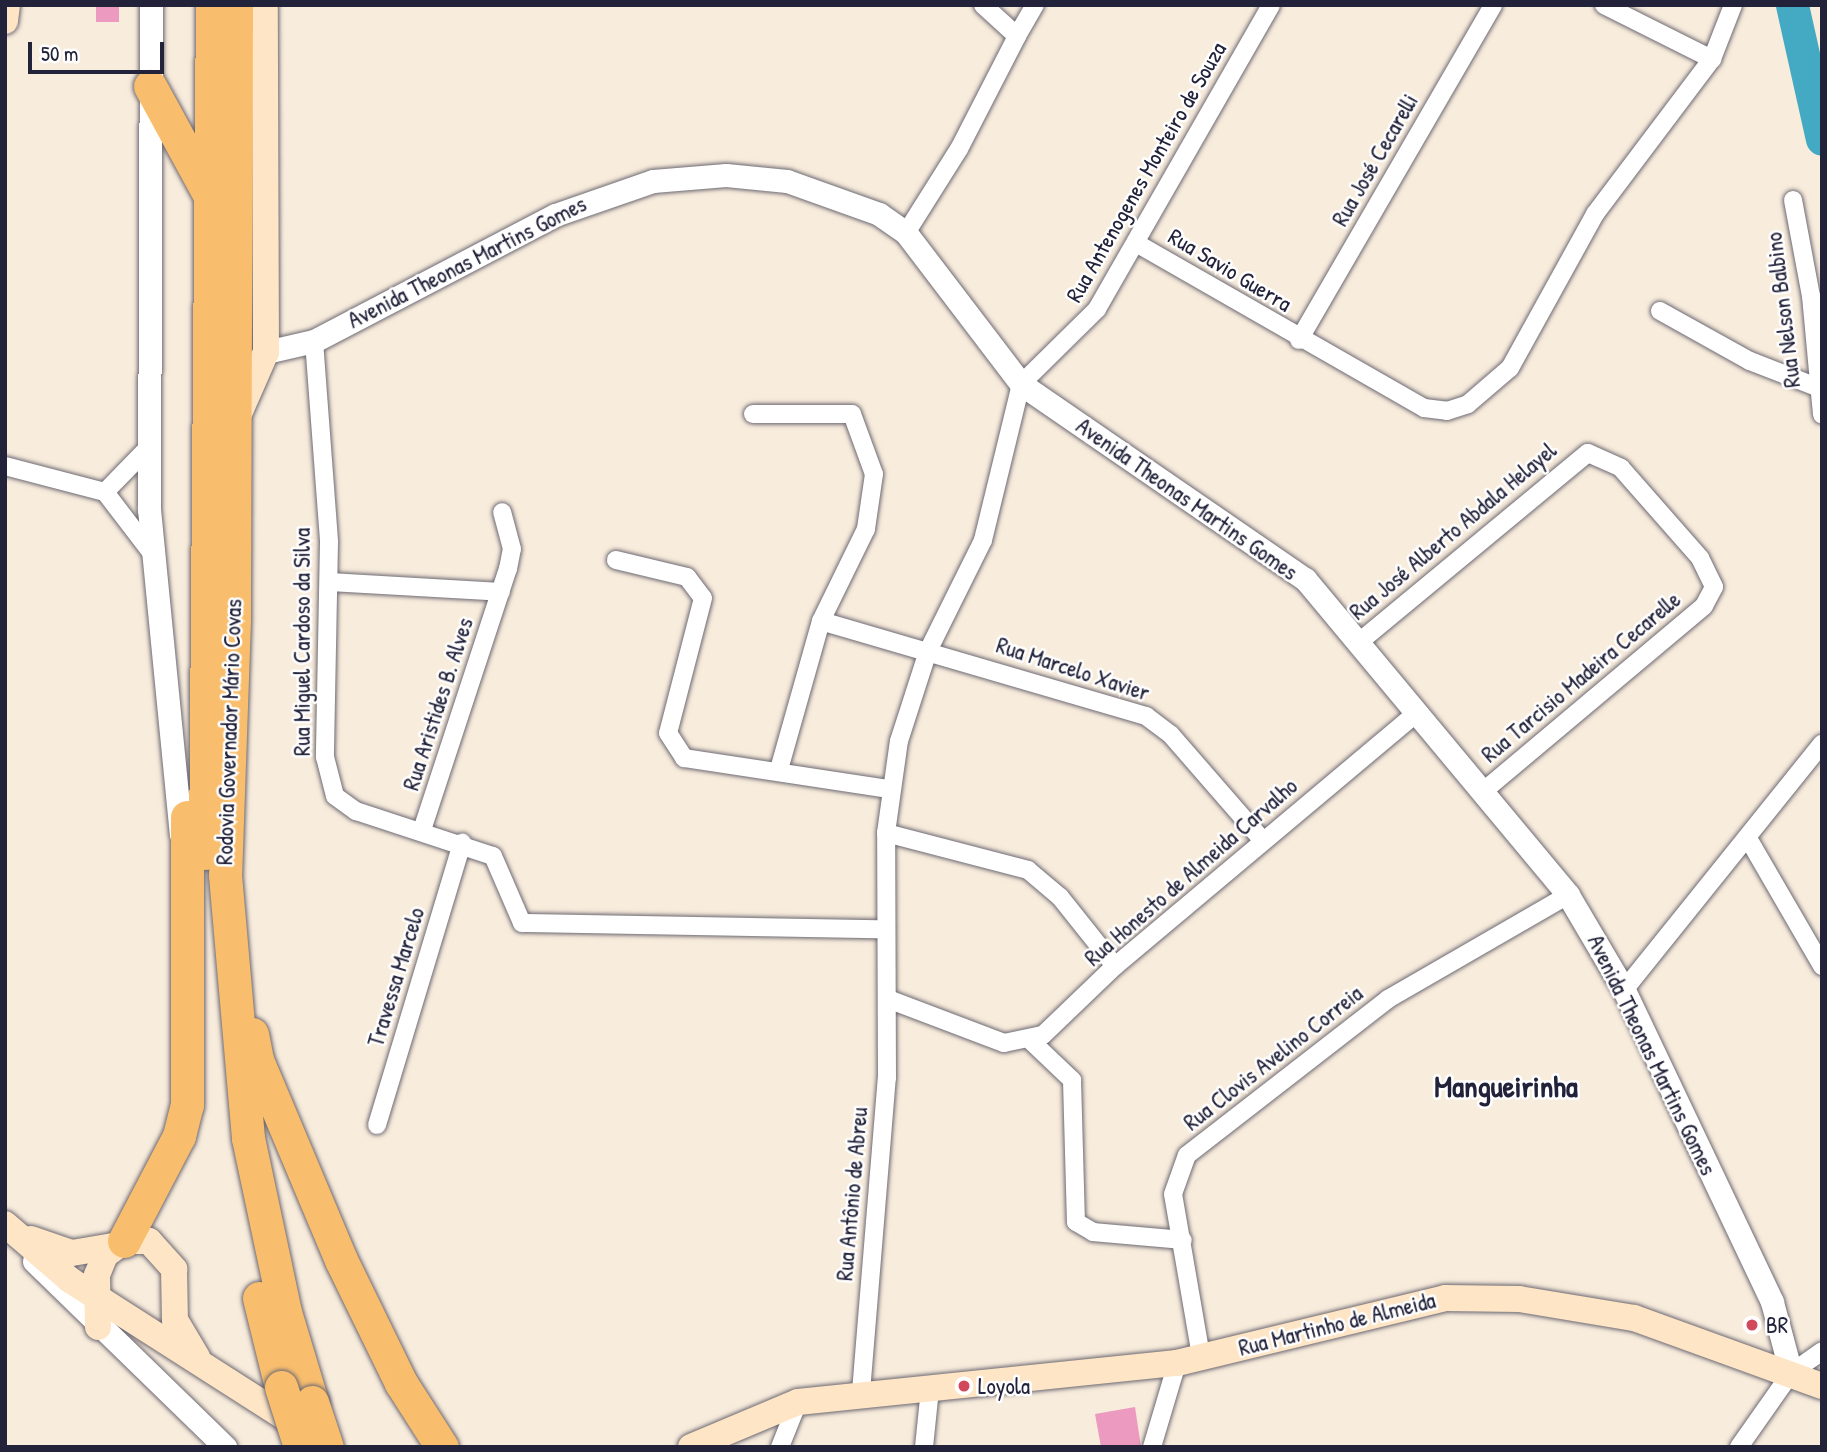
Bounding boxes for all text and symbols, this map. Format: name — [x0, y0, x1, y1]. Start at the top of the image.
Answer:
scale bar — [32, 28, 168, 72]
street label: Rua Antenogenes Monteiro de Souza — [1060, 37, 1232, 307]
text: 50 m — [41, 39, 78, 68]
street label: Rua José Cecarelli — [1326, 89, 1424, 231]
street label: Avenida Theonas Martins Gomes — [343, 190, 591, 334]
street label: Rua Savio Guerra — [1164, 222, 1296, 318]
street label: Rua Nelson Balbino — [1760, 231, 1806, 389]
street label: Avenida Theonas Martins Gomes — [1071, 412, 1303, 586]
street label: Rua José Alberto Abdala Helayel — [1344, 436, 1562, 626]
street label: Rua Miguel Cardoso da Silva — [288, 528, 316, 756]
street label: Rua Tarcisio Madeira Cecarelle — [1476, 586, 1686, 768]
street label: Rodovia Governador Mário Covas — [211, 599, 247, 865]
street label: Rua Aristides B. Alves — [397, 614, 479, 794]
street label: Rua Marcelo Xavier — [993, 631, 1153, 707]
street label: Rua Honesto de Almeida Carvalho — [1079, 772, 1303, 972]
street label: Travessa Marcelo — [362, 904, 430, 1050]
street label: Avenida Theonas Martins Gomes — [1582, 930, 1722, 1180]
street label: Rua Clovis Avelino Correia — [1178, 980, 1368, 1136]
district label: Mangueirinha — [1434, 1068, 1578, 1104]
street label: Rua Antônio de Abreu — [831, 1106, 873, 1282]
street label: Rua Martinho de Almeida — [1236, 1286, 1438, 1362]
place label: BR — [1766, 1311, 1788, 1339]
marker: BR — [1744, 1317, 1760, 1333]
place label: Loyola — [978, 1372, 1030, 1400]
marker: Loyola — [956, 1378, 972, 1394]

